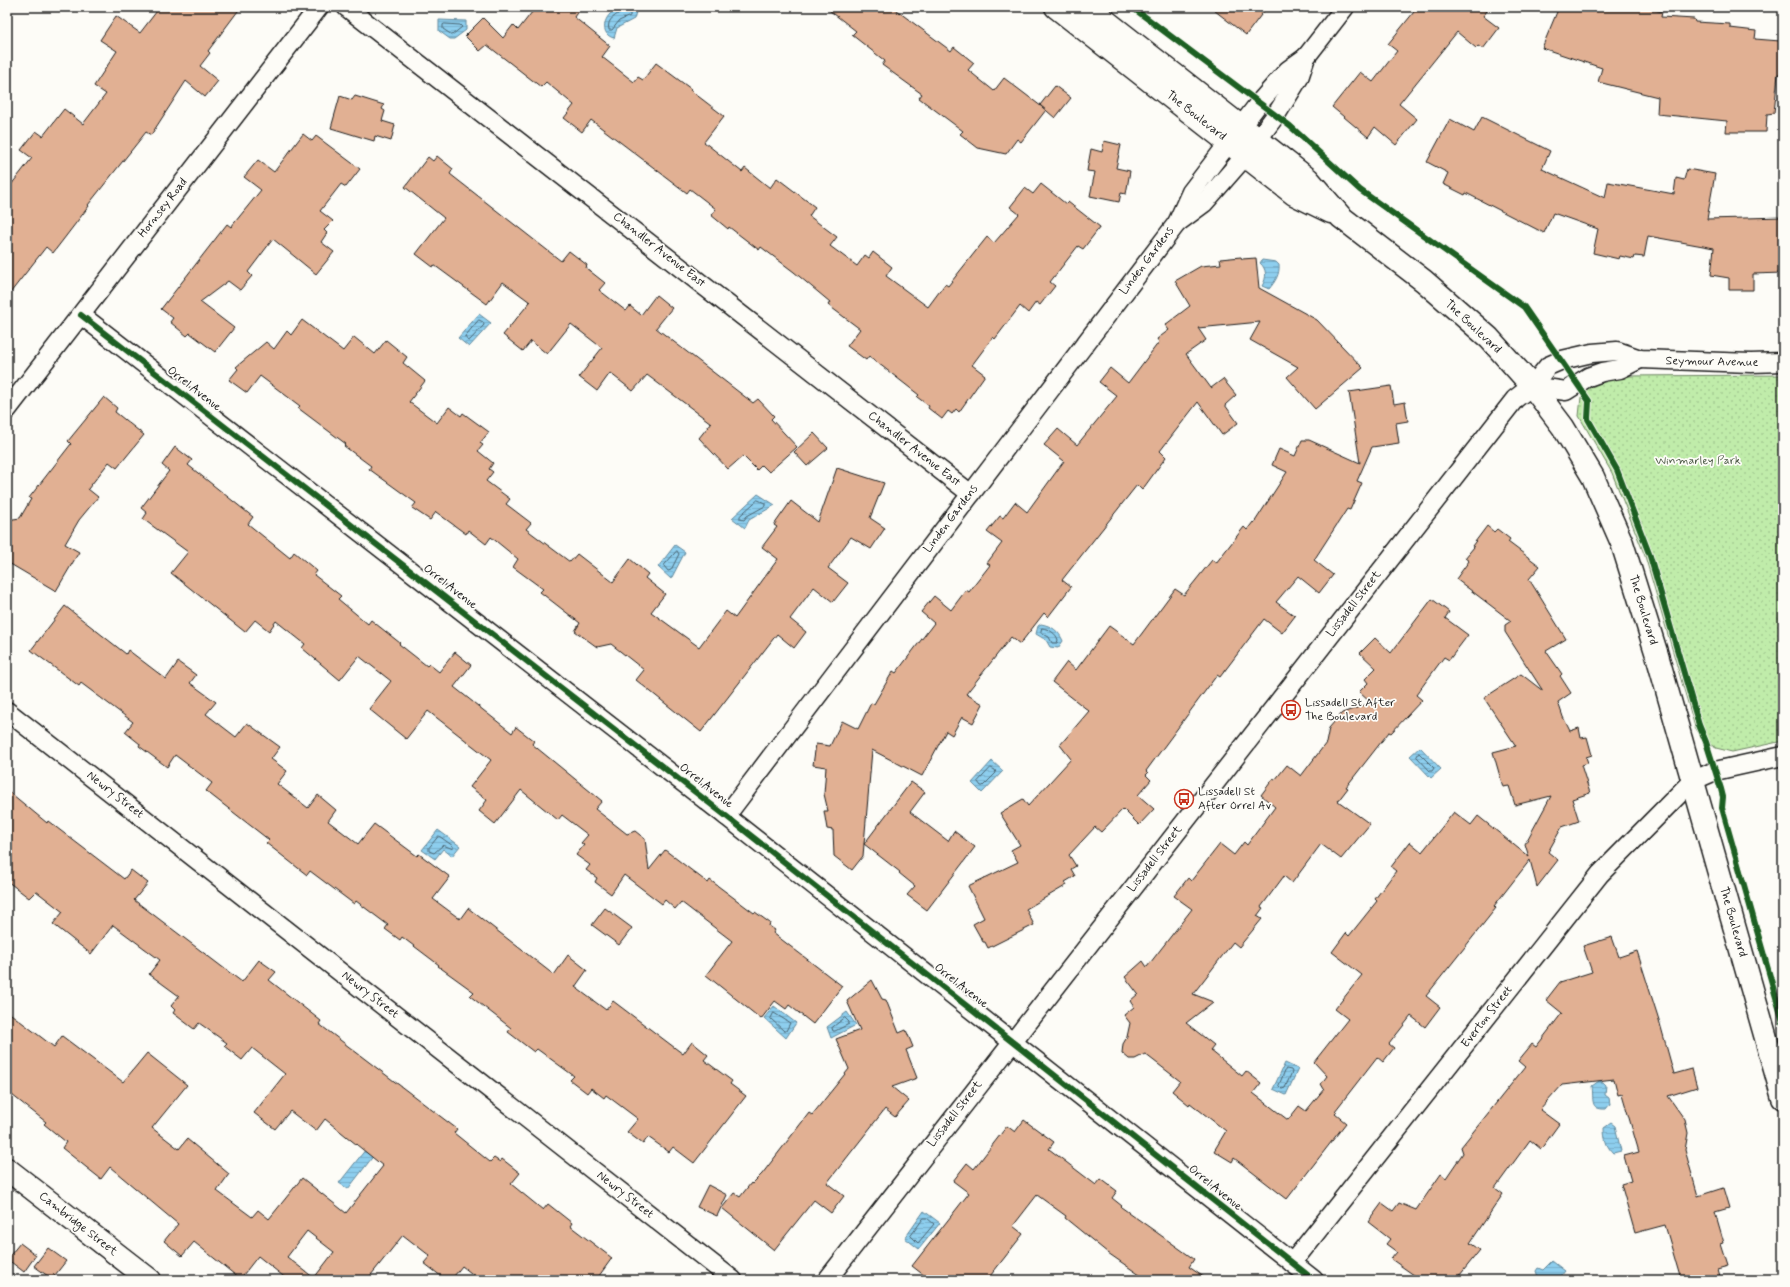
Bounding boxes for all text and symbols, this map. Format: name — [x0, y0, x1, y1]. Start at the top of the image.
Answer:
street label: The Boulevard — [1163, 87, 1229, 145]
street label: Hornsey Road — [135, 175, 191, 241]
street label: Chandler Avenue East — [609, 209, 709, 292]
street label: Linden Gardens — [1116, 223, 1178, 298]
street label: The Boulevard — [1441, 296, 1505, 358]
street label: Seymour Avenue — [1665, 353, 1759, 371]
street label: Orrel Avenue — [164, 363, 225, 415]
street label: Chandler Avenue East — [864, 408, 964, 491]
park label: Winmarley Park — [1655, 453, 1741, 469]
street label: Linden Gardens — [920, 481, 982, 556]
street label: Orrel Avenue — [420, 561, 481, 613]
street label: Lissadell Street — [1323, 567, 1385, 641]
street label: The Boulevard — [1625, 573, 1661, 647]
place label: Lissadell St After The Boulevard — [1305, 695, 1395, 725]
bus stop icon: Lissadell St After The Boulevard — [1280, 699, 1302, 721]
street label: Orrel Avenue — [676, 760, 737, 812]
street label: Newry Street — [83, 768, 147, 823]
place label: Lissadell St After Orrel Av — [1198, 784, 1272, 814]
bus stop icon: Lissadell St After Orrel Av — [1173, 788, 1195, 810]
street label: Lissadell Street — [1124, 822, 1186, 896]
street label: The Boulevard — [1715, 885, 1751, 959]
street label: Orrel Avenue — [931, 960, 992, 1012]
street label: Newry Street — [338, 968, 402, 1023]
street label: Everton Street — [1458, 982, 1517, 1051]
street label: Lissadell Street — [924, 1077, 986, 1151]
street label: Orrel Avenue — [1185, 1161, 1245, 1215]
street label: Newry Street — [593, 1168, 657, 1223]
street label: Cambridge Street — [35, 1188, 121, 1260]

